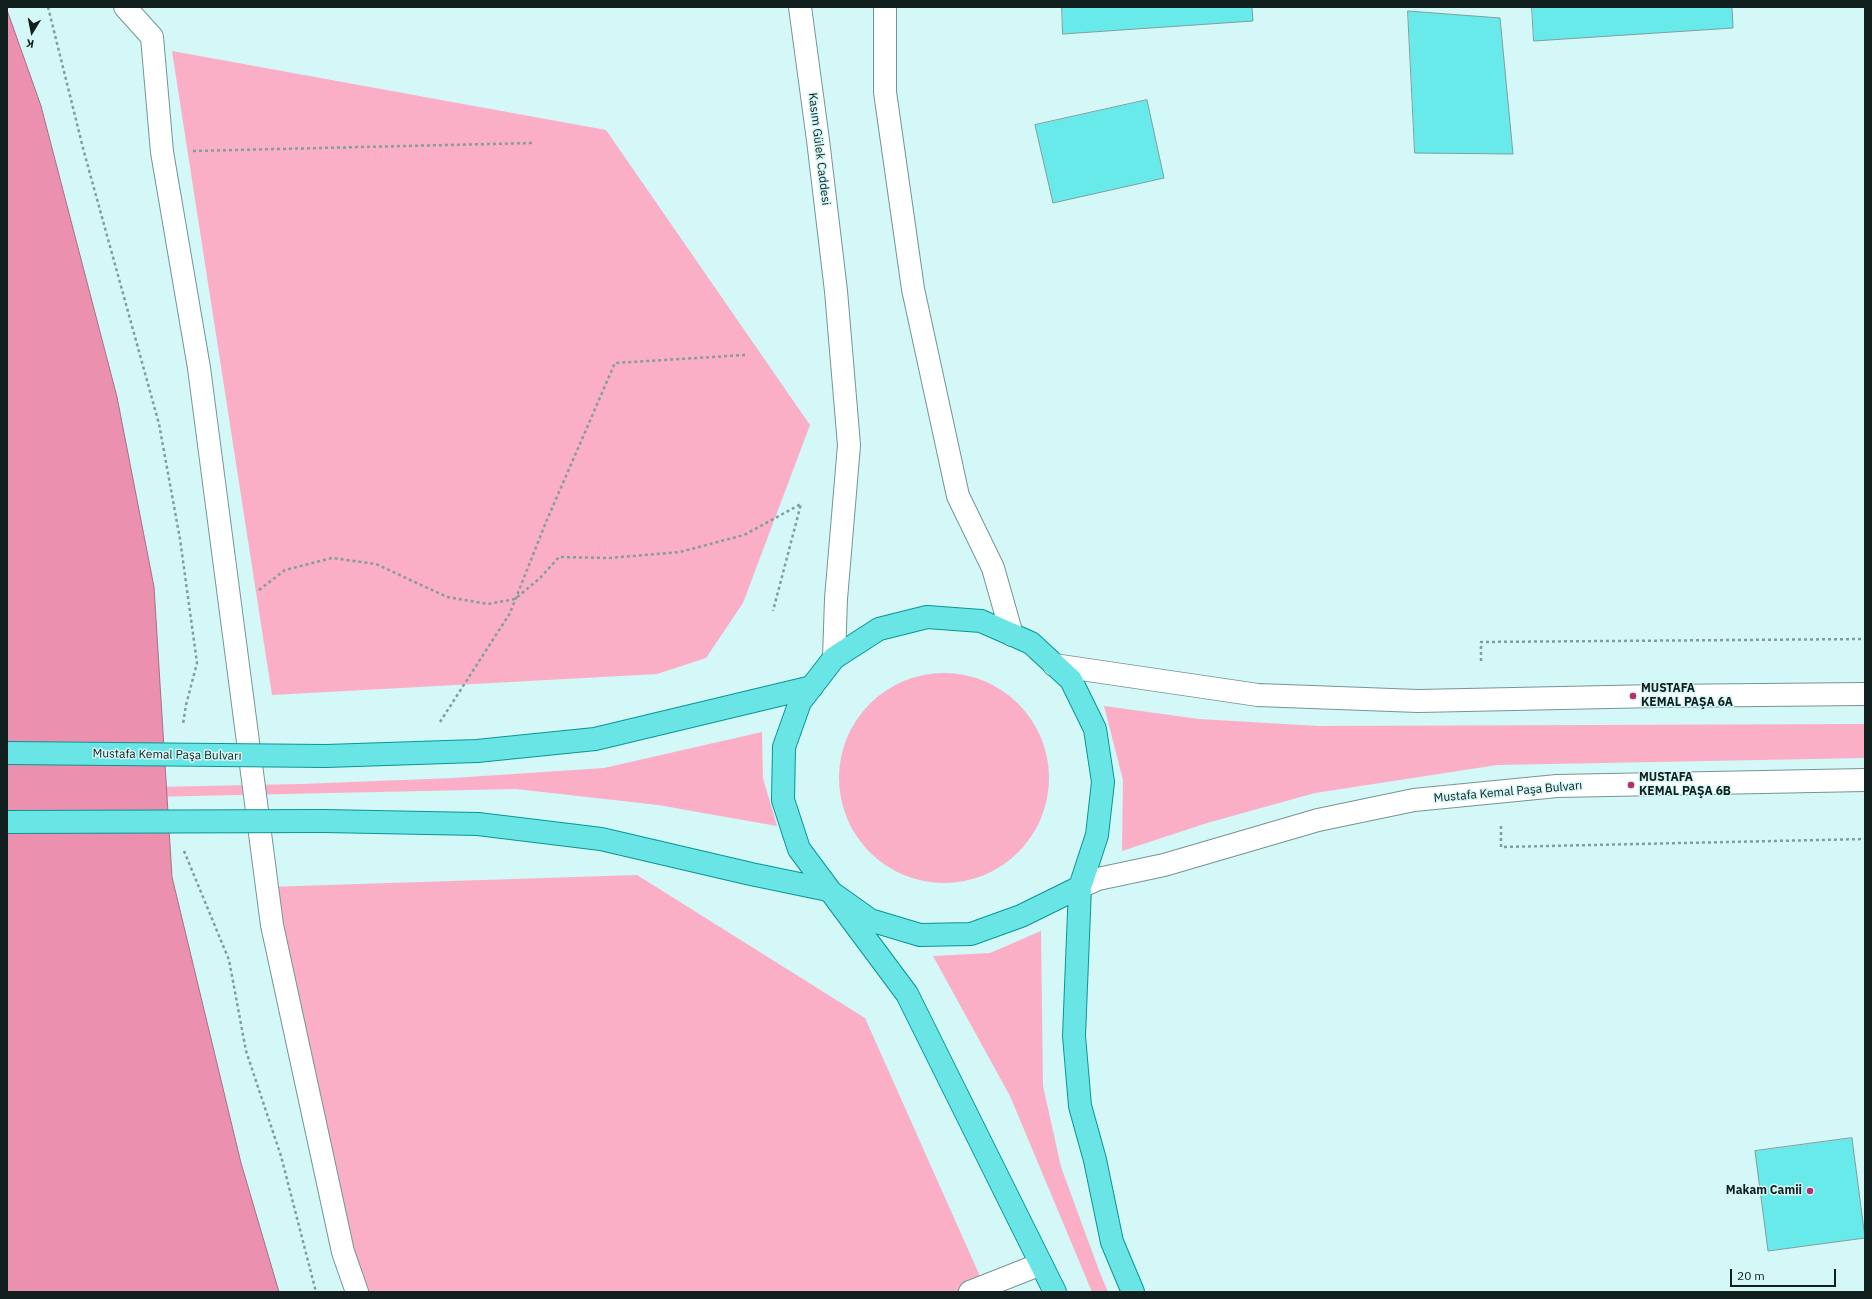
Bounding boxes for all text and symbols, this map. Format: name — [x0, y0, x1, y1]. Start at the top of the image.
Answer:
north arrow — [12, 12, 52, 52]
text: K — [25, 36, 35, 51]
street label: Kasım Gülek Caddesi — [805, 92, 833, 206]
place label: MUSTAFA KEMAL PAŞA 6A — [1641, 682, 1733, 710]
marker: MUSTAFA KEMAL PAŞA 6A — [1628, 691, 1638, 701]
street label: Mustafa Kemal Paşa Bulvarı — [92, 747, 242, 763]
place label: MUSTAFA KEMAL PAŞA 6B — [1639, 771, 1731, 799]
street label: Mustafa Kemal Paşa Bulvarı — [1433, 778, 1583, 806]
marker: MUSTAFA KEMAL PAŞA 6B — [1626, 780, 1636, 790]
place label: Makam Camii — [1726, 1184, 1802, 1198]
marker: Makam Camii — [1805, 1186, 1815, 1196]
scale bar — [1732, 1261, 1838, 1287]
text: 20 m — [1737, 1268, 1765, 1283]

